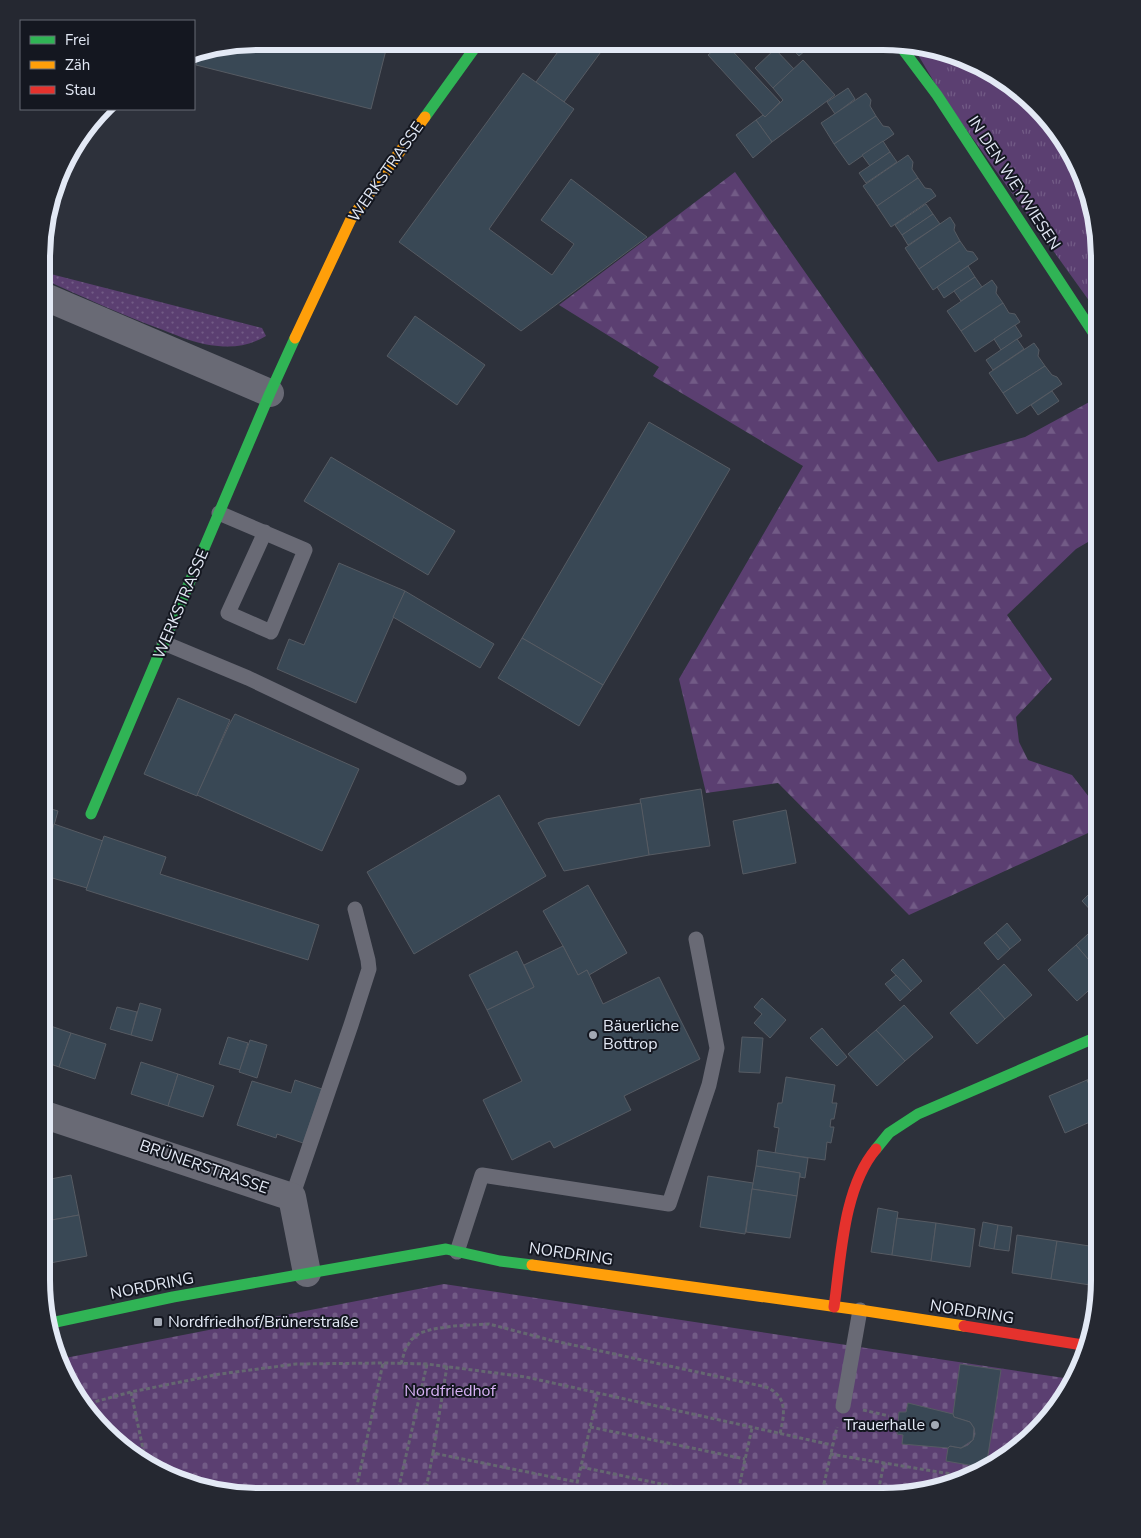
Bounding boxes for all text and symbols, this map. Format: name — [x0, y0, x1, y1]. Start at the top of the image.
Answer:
legend — [20, 20, 195, 110]
text: Frei — [65, 30, 90, 50]
text: Zäh — [65, 55, 90, 75]
text: Stau — [65, 80, 96, 100]
street label: IN DEN WEYWIESEN — [962, 112, 1066, 254]
street label: WERKSTRASSE — [343, 118, 429, 226]
street label: WERKSTRASSE — [148, 546, 214, 662]
place label: Bäuerliche Bottrop — [603, 1015, 679, 1055]
marker: Bäuerliche Bottrop — [587, 1029, 599, 1041]
street label: BRÜNERSTRASSE — [136, 1135, 272, 1199]
street label: NORDRING — [527, 1237, 615, 1271]
street label: NORDRING — [108, 1267, 196, 1305]
street label: NORDRING — [928, 1294, 1016, 1330]
place label: Nordfriedhof/Brünerstraße — [168, 1311, 359, 1333]
marker: Nordfriedhof/Brünerstraße — [152, 1316, 164, 1328]
park label: Nordfriedhof — [404, 1380, 496, 1402]
place label: Trauerhalle — [844, 1414, 925, 1436]
marker: Trauerhalle — [929, 1419, 941, 1431]

